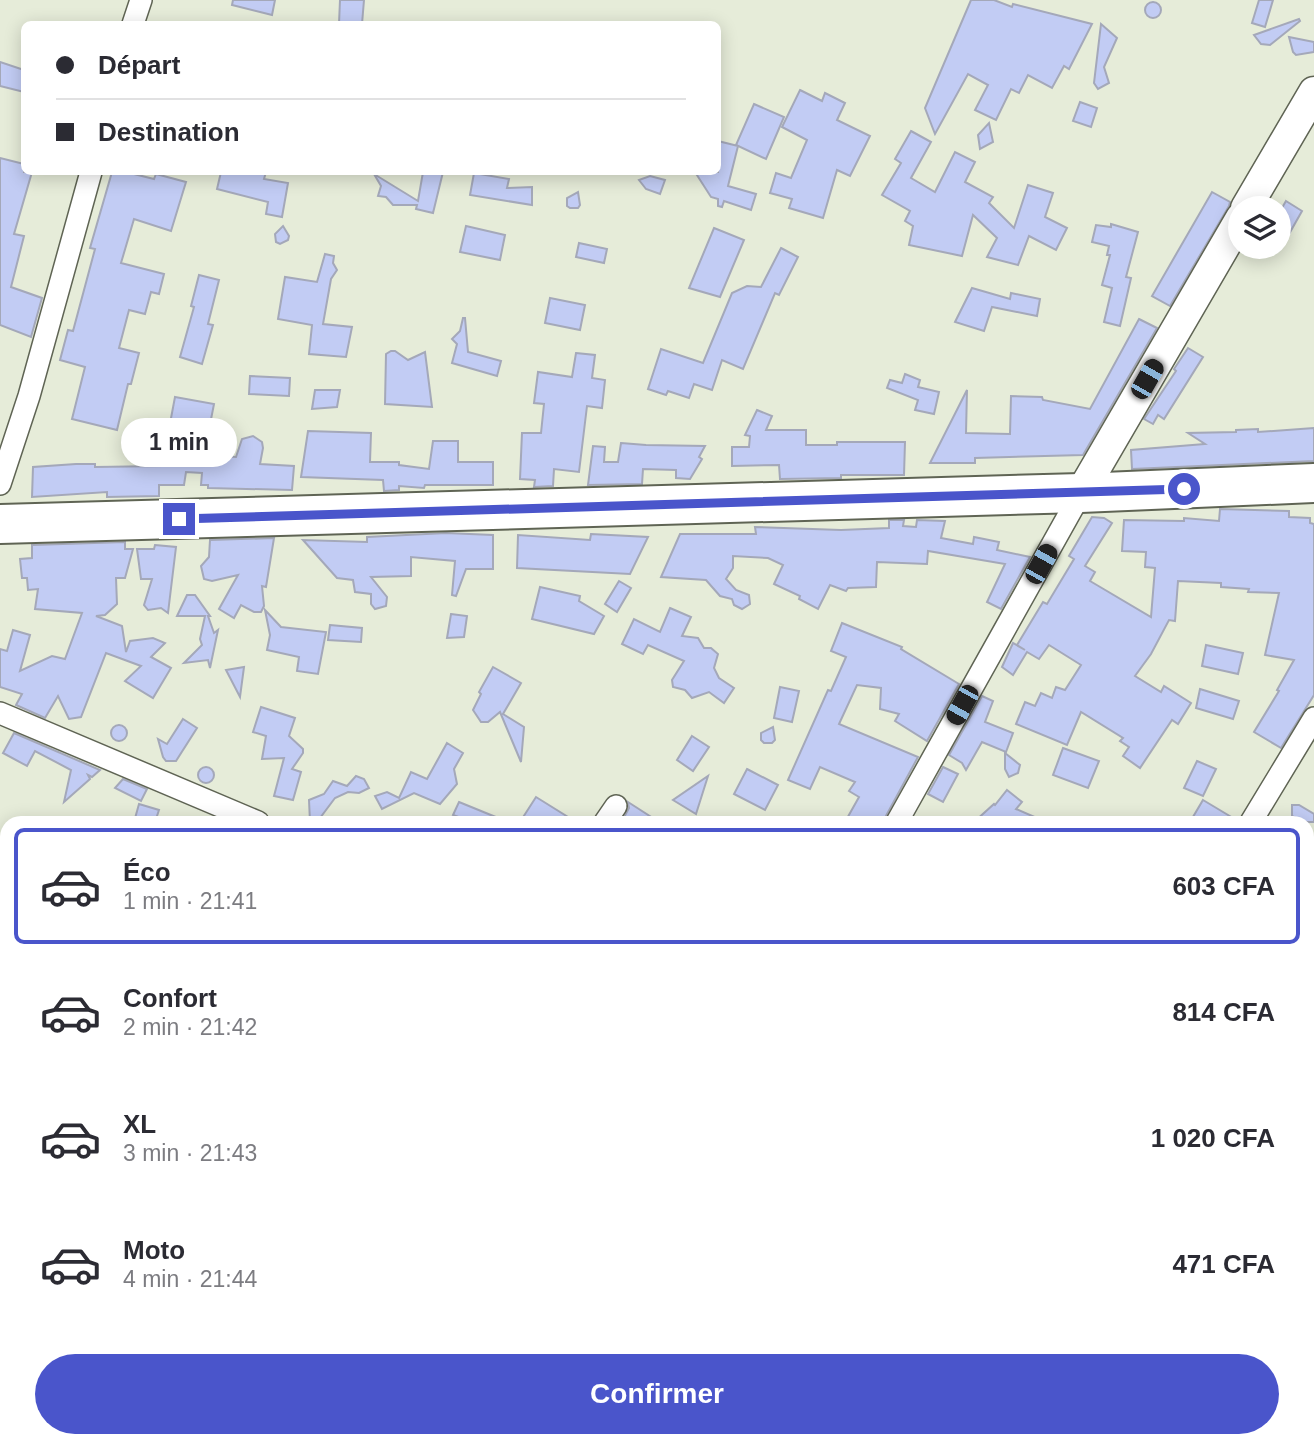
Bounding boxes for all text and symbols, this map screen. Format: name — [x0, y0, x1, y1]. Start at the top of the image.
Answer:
text: Départ — [98, 50, 180, 80]
text: Destination — [98, 117, 240, 147]
map controls — [1228, 196, 1291, 259]
button: layers — [1228, 196, 1291, 259]
car — [1128, 356, 1167, 402]
callout: 1 min — [121, 418, 237, 466]
text: 1 min — [149, 429, 209, 455]
route start — [1168, 473, 1200, 505]
route end — [163, 503, 195, 535]
car — [1022, 541, 1061, 587]
car — [943, 682, 982, 728]
icon: car — [39, 855, 102, 918]
text: Éco — [123, 857, 171, 887]
text: 603 CFA — [1172, 871, 1275, 901]
text: 1 min · 21:41 — [123, 888, 257, 914]
icon: car — [39, 981, 102, 1044]
text: Confort — [123, 983, 217, 1013]
text: 814 CFA — [1172, 997, 1275, 1027]
text: 2 min · 21:42 — [123, 1014, 257, 1040]
icon: car — [39, 1107, 102, 1170]
text: XL — [123, 1109, 156, 1139]
text: 1 020 CFA — [1151, 1123, 1275, 1153]
text: 3 min · 21:43 — [123, 1140, 257, 1166]
icon: car — [39, 1233, 102, 1296]
text: Moto — [123, 1235, 185, 1265]
text: 471 CFA — [1172, 1249, 1275, 1279]
text: 4 min · 21:44 — [123, 1266, 257, 1292]
button: Confirmer — [35, 1354, 1279, 1434]

